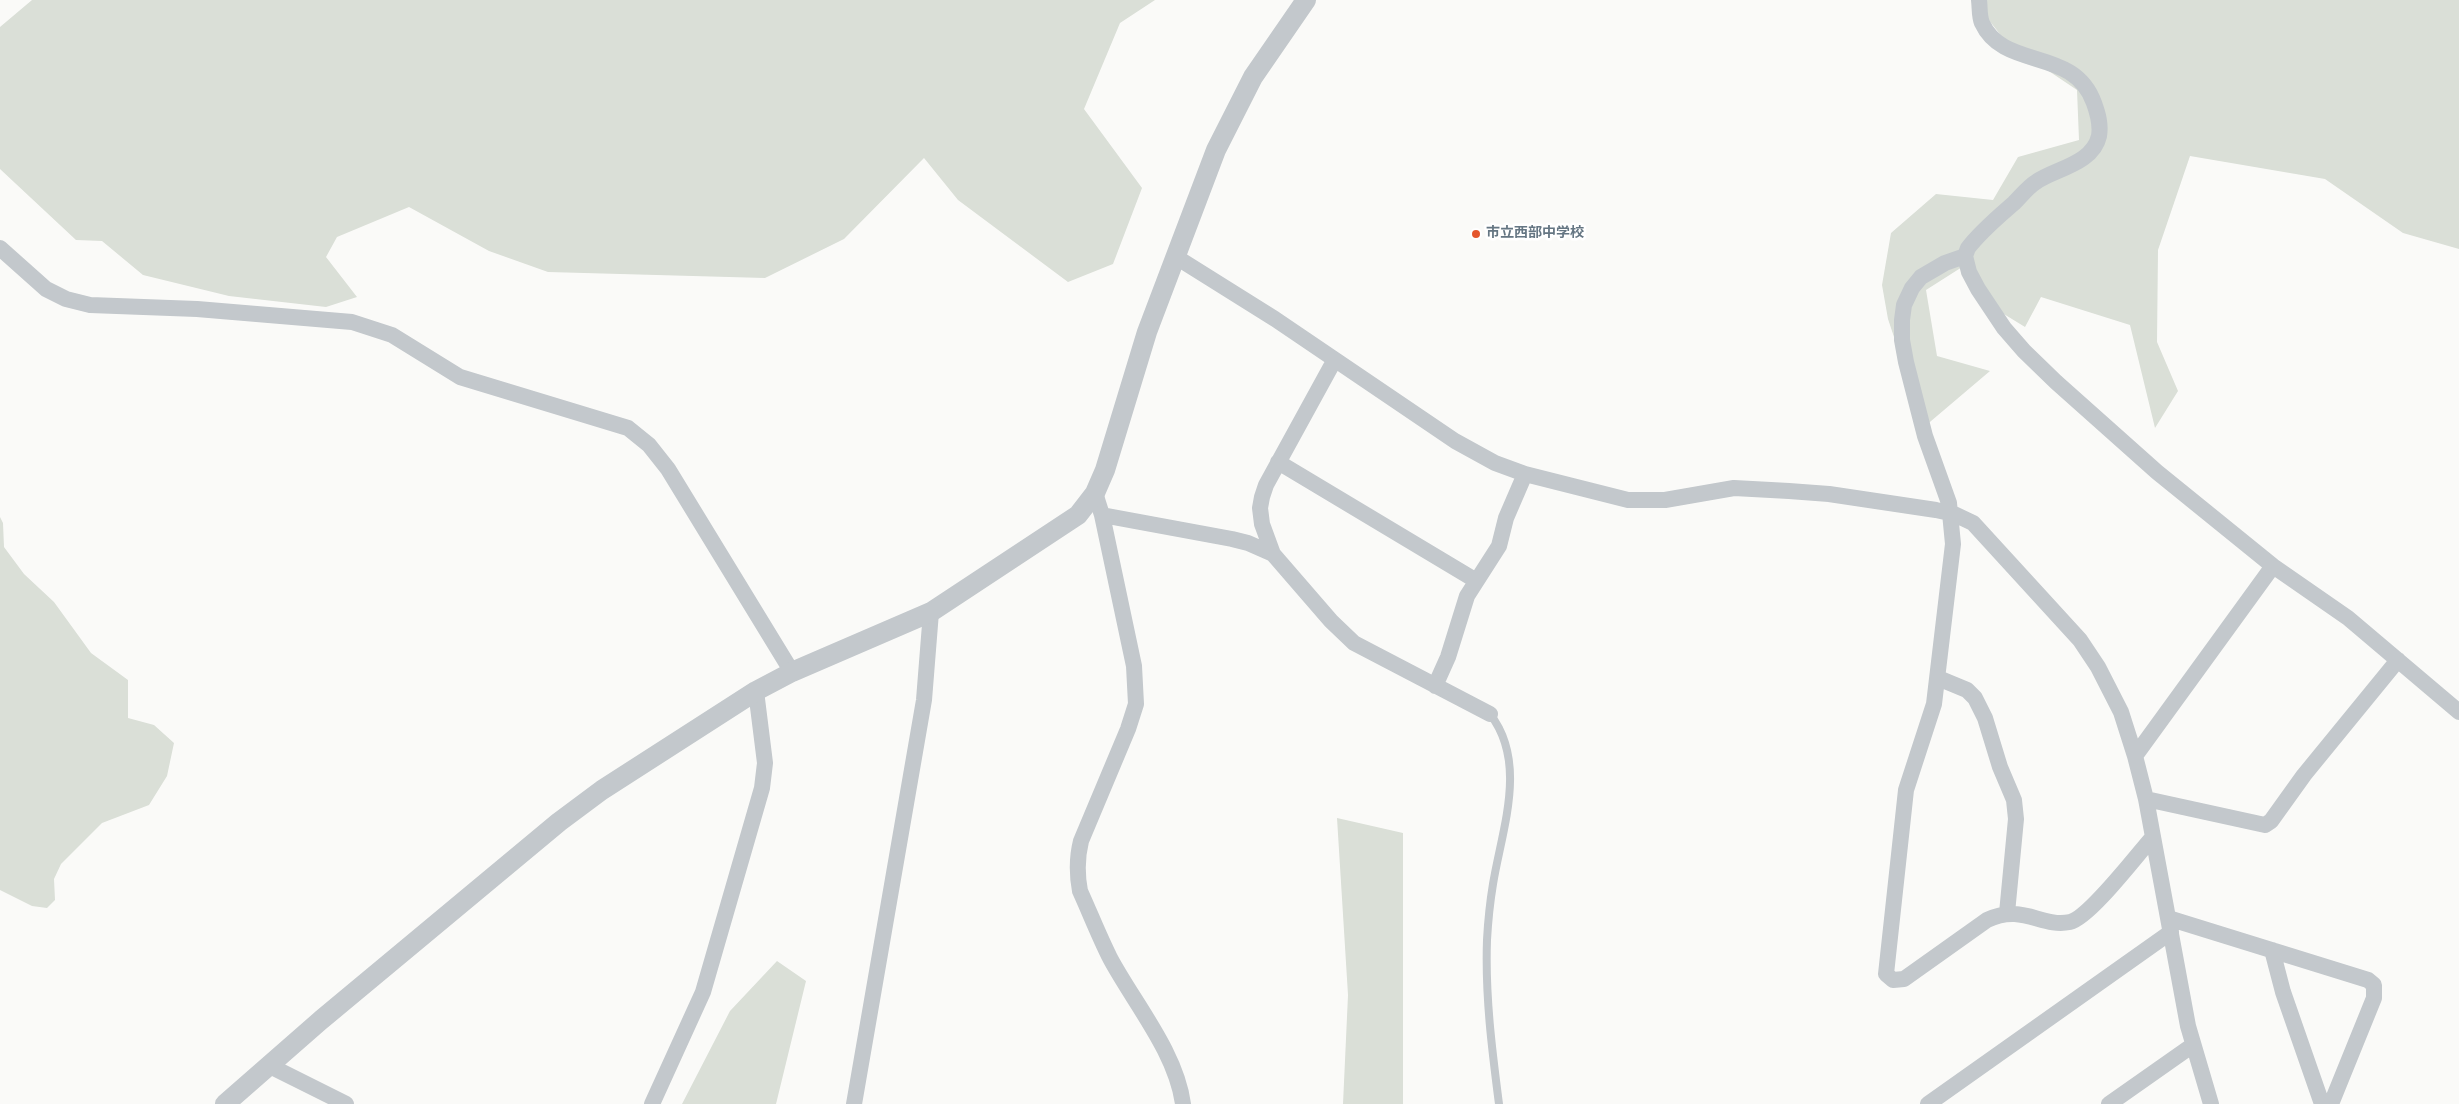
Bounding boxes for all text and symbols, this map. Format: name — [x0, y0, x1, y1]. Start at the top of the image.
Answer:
place label: 市立西部中学校 — [1486, 226, 1584, 242]
marker: 市立西部中学校 — [1470, 228, 1482, 240]

